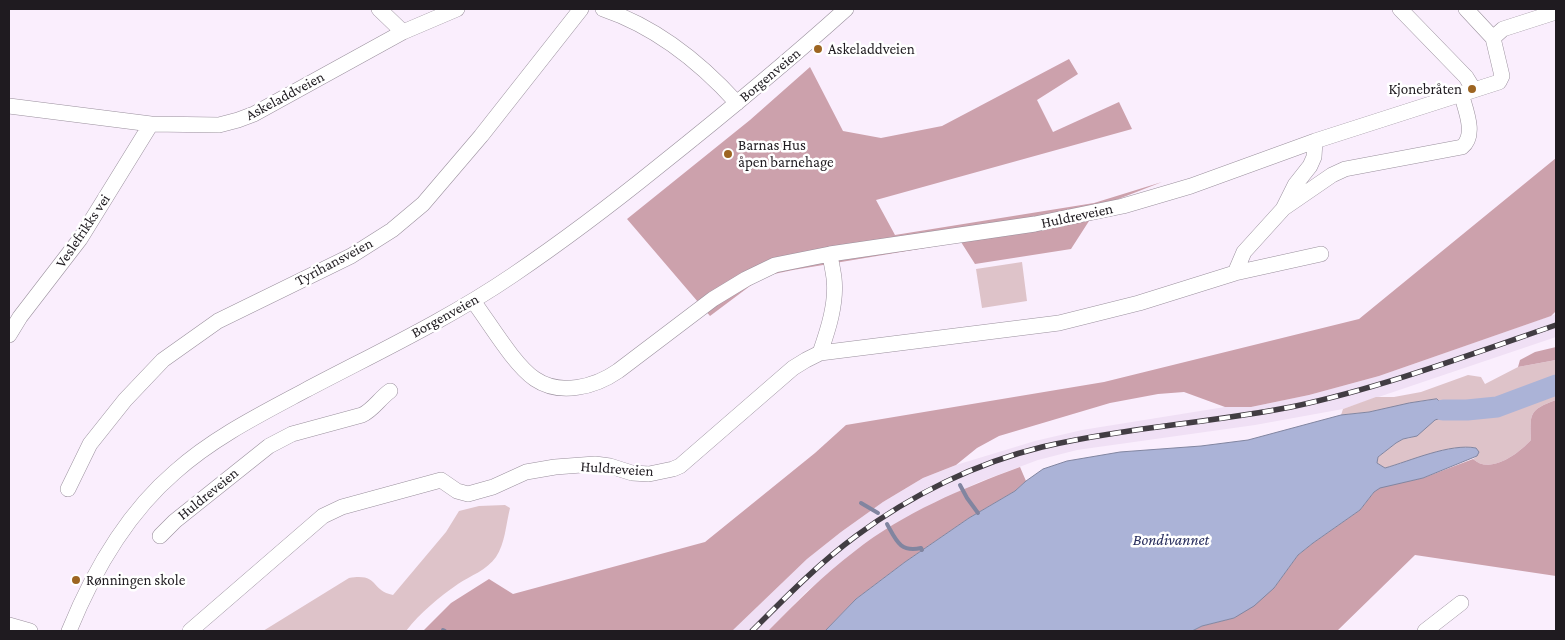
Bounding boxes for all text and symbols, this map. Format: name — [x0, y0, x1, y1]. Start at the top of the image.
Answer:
place label: Askeladdveien — [828, 40, 915, 58]
marker: Askeladdveien — [812, 43, 824, 55]
street label: Borgenveien — [736, 44, 804, 106]
street label: Askeladdveien — [243, 68, 327, 124]
place label: Kjonebråten — [1389, 80, 1462, 98]
marker: Kjonebråten — [1466, 83, 1478, 95]
place label: Barnas Hus åpen barnehage — [738, 136, 834, 171]
marker: Barnas Hus åpen barnehage — [722, 148, 734, 160]
street label: Veslefrikks vei — [52, 191, 114, 271]
street label: Huldreveien — [1039, 200, 1115, 232]
street label: Tyrihansveien — [292, 234, 376, 290]
street label: Borgenveien — [408, 290, 482, 342]
street label: Huldreveien — [580, 457, 654, 481]
street label: Huldreveien — [174, 464, 242, 524]
water label: Bondivannet — [1133, 530, 1209, 550]
place label: Rønningen skole — [86, 571, 185, 589]
marker: Rønningen skole — [70, 574, 82, 586]

